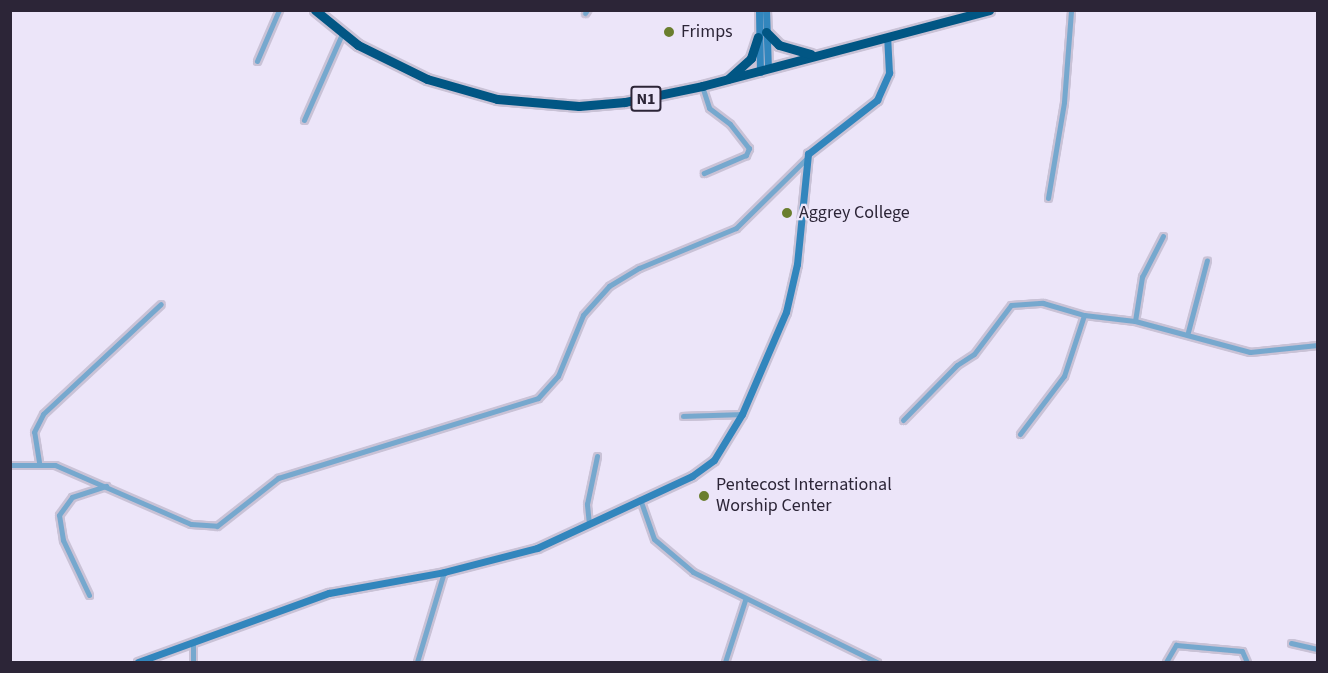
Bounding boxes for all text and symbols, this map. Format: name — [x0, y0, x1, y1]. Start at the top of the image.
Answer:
place label: Frimps — [681, 21, 733, 43]
marker: Frimps — [662, 25, 676, 39]
road number: N1 — [630, 86, 662, 112]
place label: Aggrey College — [799, 202, 910, 224]
marker: Aggrey College — [780, 206, 794, 220]
place label: Pentecost International Worship Center — [716, 475, 892, 518]
marker: Pentecost International Worship Center — [697, 489, 711, 503]

